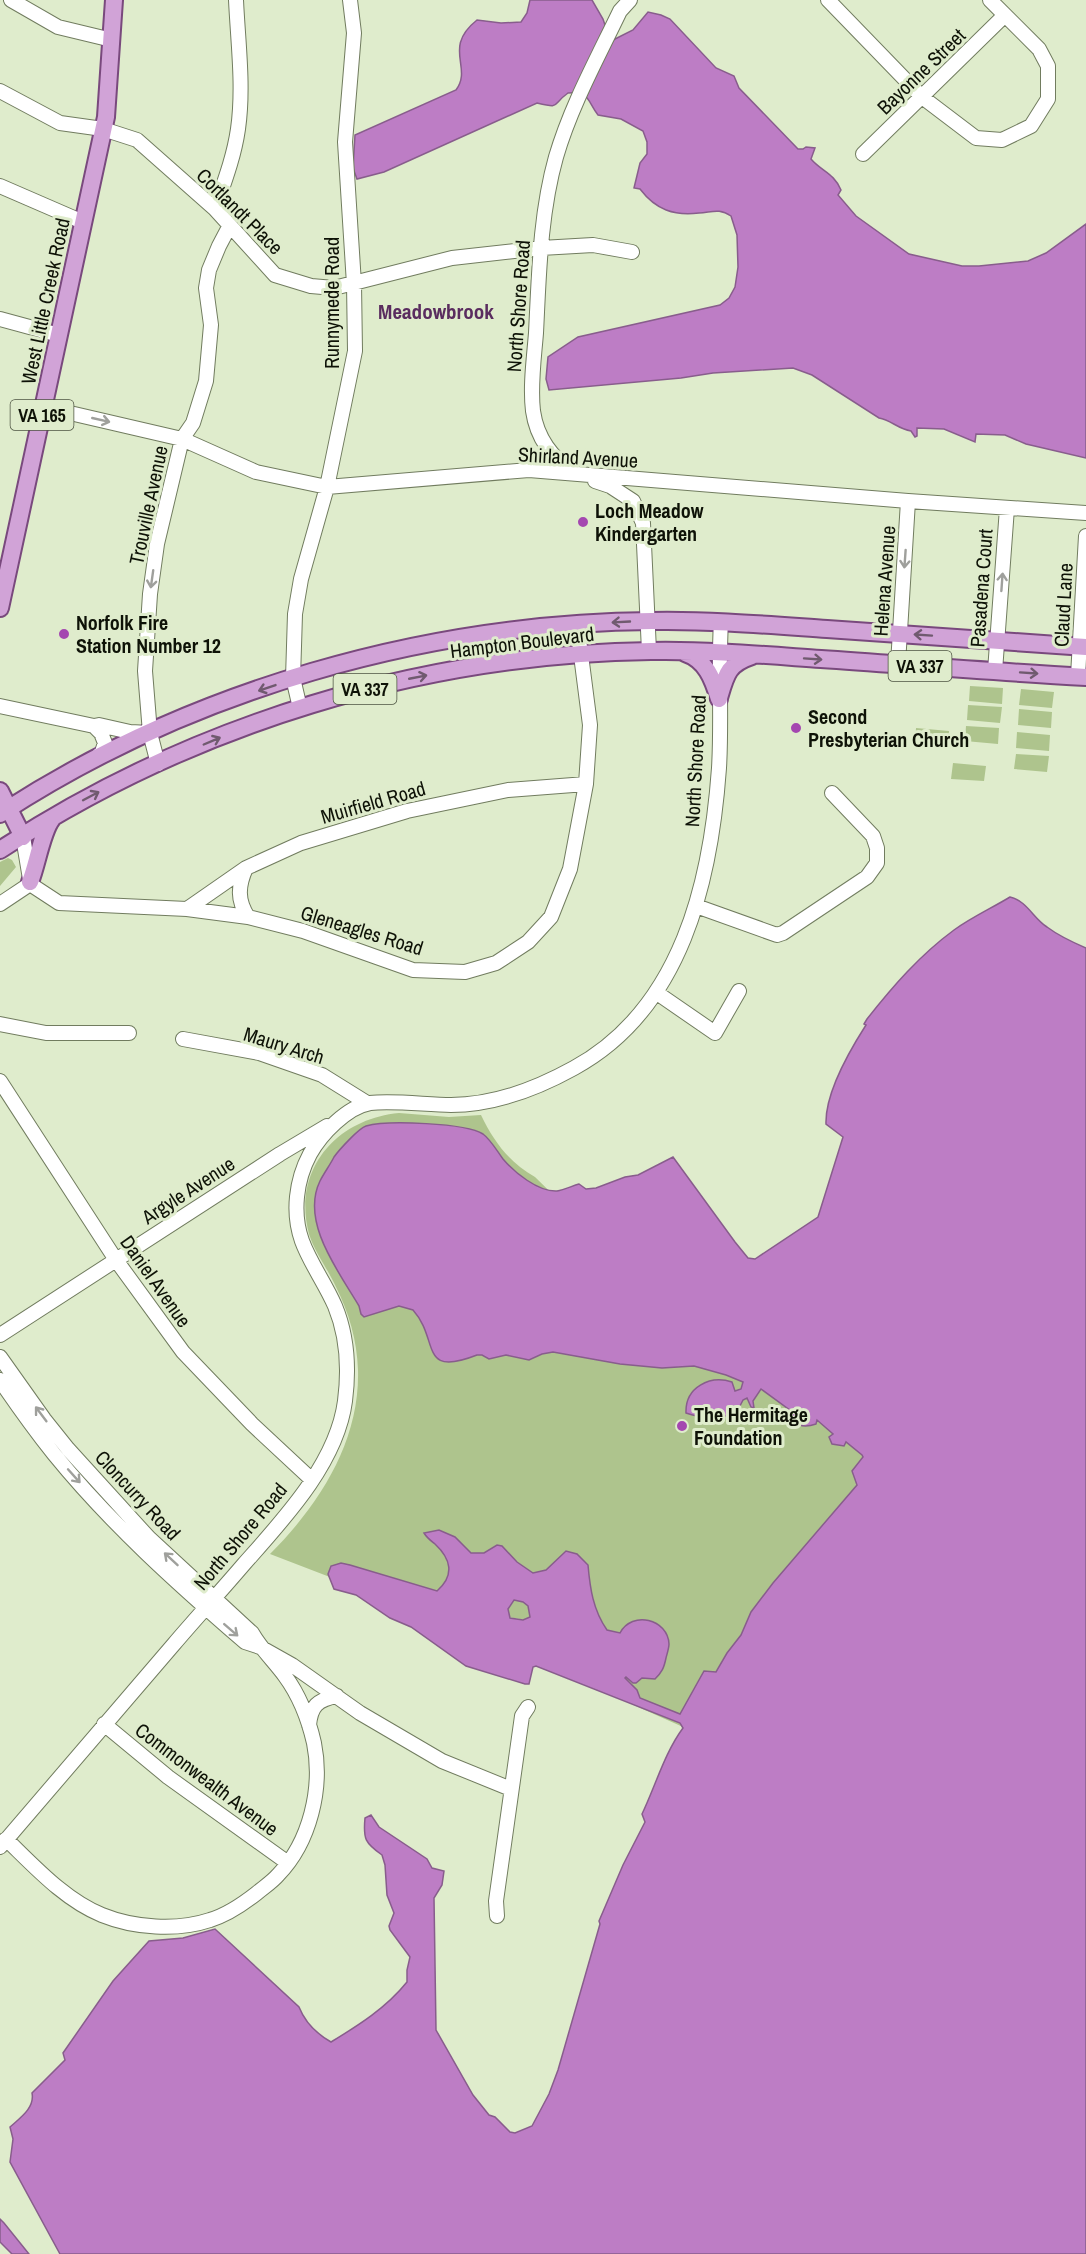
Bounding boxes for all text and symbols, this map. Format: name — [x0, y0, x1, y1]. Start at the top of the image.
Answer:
street label: Bayonne Street — [871, 22, 971, 120]
street label: Cortlandt Place — [191, 162, 289, 260]
street label: West Little Creek Road — [14, 215, 76, 387]
street label: Runnymede Road — [318, 237, 345, 369]
street label: North Shore Road — [500, 239, 536, 373]
district label: Meadowbrook — [378, 297, 494, 326]
road number: VA 165 — [10, 400, 74, 430]
one-way arrow — [91, 415, 110, 427]
street label: Shirland Avenue — [517, 440, 639, 474]
street label: Trouville Avenue — [122, 443, 174, 567]
place label: Loch Meadow Kindergarten — [595, 497, 704, 547]
marker: Loch Meadow Kindergarten — [576, 515, 590, 529]
street label: Helena Avenue — [867, 525, 901, 637]
street label: Pasadena Court — [963, 528, 999, 648]
one-way arrow — [899, 549, 910, 569]
street label: Claud Lane — [1047, 562, 1079, 648]
one-way arrow — [147, 568, 158, 588]
one-way arrow — [996, 573, 1007, 593]
place label: Norfolk Fire Station Number 12 — [76, 609, 221, 659]
one-way arrow — [611, 616, 631, 627]
street label: Hampton Boulevard — [448, 620, 596, 664]
marker: Norfolk Fire Station Number 12 — [57, 627, 71, 641]
one-way arrow — [914, 630, 934, 641]
road number: VA 337 — [888, 651, 952, 681]
one-way arrow — [803, 653, 822, 664]
one-way arrow — [1018, 668, 1038, 679]
one-way arrow — [407, 671, 427, 682]
road number: VA 337 — [334, 674, 397, 704]
one-way arrow — [258, 683, 277, 694]
street label: North Shore Road — [678, 694, 712, 828]
place label: Second Presbyterian Church — [808, 703, 969, 753]
marker: Second Presbyterian Church — [789, 721, 803, 735]
one-way arrow — [202, 735, 220, 746]
street label: Muirfield Road — [318, 774, 428, 830]
one-way arrow — [82, 790, 99, 802]
street label: Gleneagles Road — [297, 899, 427, 961]
street label: Maury Arch — [240, 1020, 328, 1070]
street label: Argyle Avenue — [136, 1150, 240, 1231]
street label: Daniel Avenue — [114, 1230, 198, 1332]
place label: The Hermitage Foundation — [694, 1401, 808, 1451]
one-way arrow — [34, 1406, 47, 1422]
marker: The Hermitage Foundation — [675, 1419, 689, 1433]
street label: Cloncurry Road — [89, 1444, 187, 1546]
one-way arrow — [67, 1468, 81, 1483]
street label: North Shore Road — [187, 1477, 293, 1595]
one-way arrow — [164, 1552, 179, 1566]
one-way arrow — [223, 1624, 239, 1637]
street label: Commonwealth Avenue — [130, 1716, 284, 1842]

